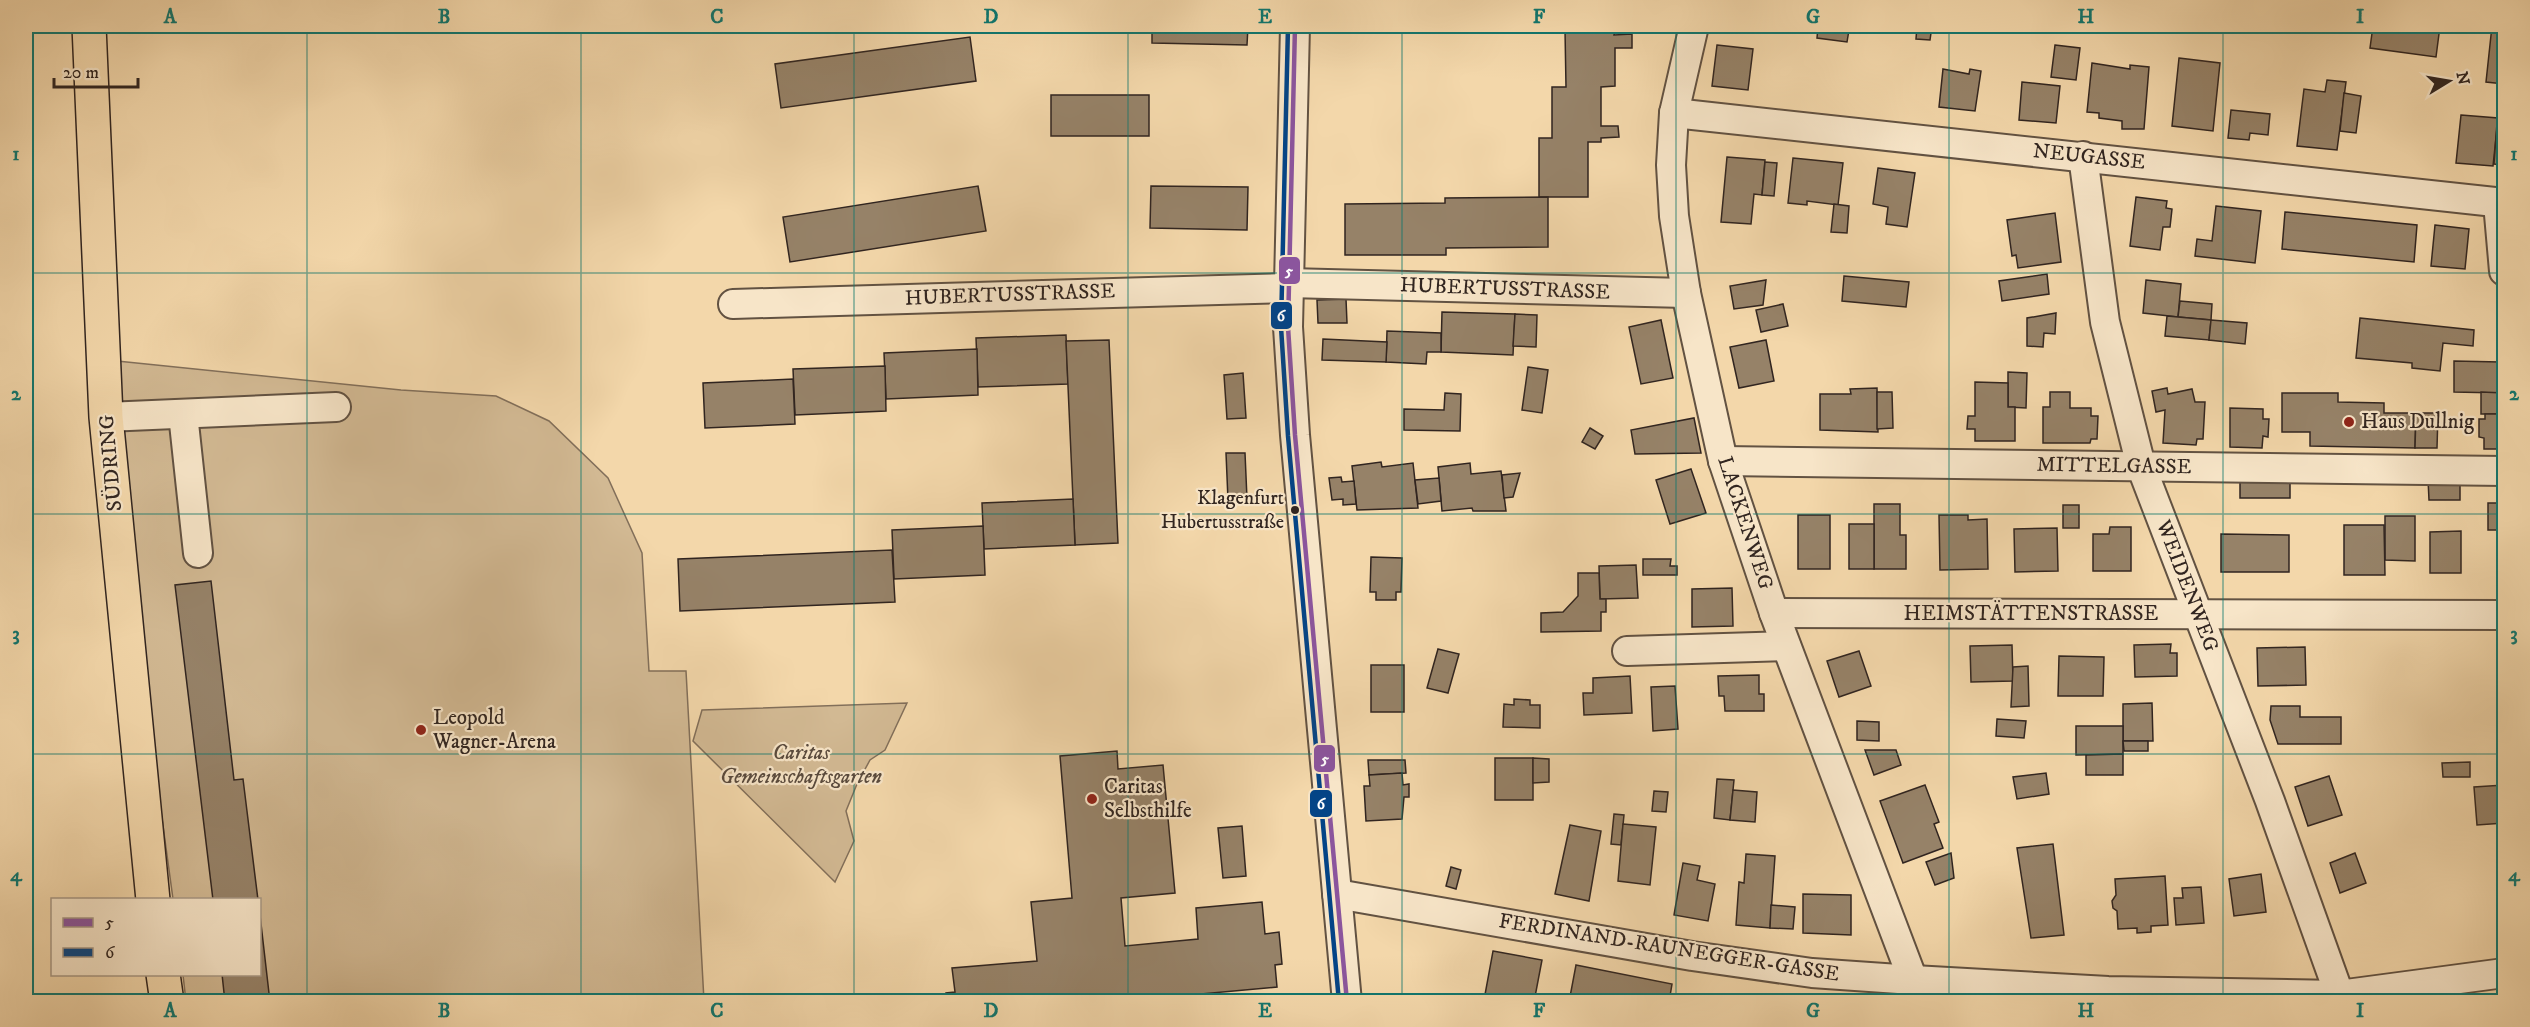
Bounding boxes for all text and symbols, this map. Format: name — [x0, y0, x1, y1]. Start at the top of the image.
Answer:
text: A — [163, 5, 178, 30]
text: B — [438, 5, 450, 30]
text: C — [710, 5, 724, 30]
text: D — [984, 5, 999, 30]
text: E — [1258, 5, 1272, 30]
text: F — [1533, 5, 1546, 30]
text: G — [1806, 5, 1820, 30]
text: H — [2078, 5, 2095, 30]
text: I — [2356, 5, 2364, 30]
scale bar — [54, 51, 138, 89]
north arrow — [2419, 51, 2479, 111]
text: 20 m — [63, 62, 99, 84]
text: N — [2452, 70, 2474, 87]
street label: NEUGASSE — [2031, 138, 2147, 176]
text: 1 — [12, 142, 20, 167]
text: 1 — [2510, 142, 2518, 167]
line badge: 5 — [1278, 256, 1301, 285]
text: 5 — [1284, 261, 1293, 281]
street label: HUBERTUSSTRASSE — [1399, 272, 1611, 306]
street label: HUBERTUSSTRASSE — [904, 278, 1116, 312]
line badge: 6 — [1270, 301, 1293, 330]
text: 6 — [1277, 306, 1287, 326]
text: 2 — [11, 382, 22, 407]
text: 2 — [2509, 382, 2520, 407]
place label: Haus Dullnig — [2361, 409, 2475, 435]
street label: SÜDRING — [93, 413, 128, 513]
marker: Haus Dullnig — [2342, 415, 2356, 429]
street label: MITTELGASSE — [2036, 452, 2192, 480]
street label: LACKENWEG — [1711, 453, 1779, 593]
place label: Klagenfurt Hubertusstraße — [1161, 486, 1284, 535]
marker: Klagenfurt Hubertusstraße — [1289, 504, 1301, 516]
street label: WEIDENWEG — [2150, 516, 2224, 656]
street label: HEIMSTÄTTENSTRASSE — [1904, 600, 2159, 627]
text: 3 — [12, 622, 20, 647]
text: 3 — [2510, 622, 2518, 647]
place label: Leopold Wagner-Arena — [432, 705, 556, 755]
marker: Leopold Wagner-Arena — [414, 723, 428, 737]
park label: Caritas Gemeinschaftsgarten — [720, 740, 882, 790]
line badge: 5 — [1313, 744, 1336, 773]
text: 5 — [1320, 749, 1329, 769]
place label: Caritas Selbsthilfe — [1104, 774, 1192, 824]
line badge: 6 — [1309, 789, 1333, 818]
marker: Caritas Selbsthilfe — [1085, 792, 1099, 806]
text: 6 — [1317, 794, 1327, 814]
text: 4 — [10, 863, 23, 888]
text: 4 — [2508, 863, 2521, 888]
legend — [51, 898, 261, 976]
street label: FERDINAND-RAUNEGGER-GASSE — [1497, 908, 1841, 988]
text: 5 — [105, 912, 114, 934]
text: 6 — [105, 942, 115, 964]
text: A — [163, 999, 178, 1024]
text: B — [438, 999, 450, 1024]
text: C — [710, 999, 724, 1024]
text: D — [984, 999, 999, 1024]
text: E — [1258, 999, 1272, 1024]
text: F — [1533, 999, 1546, 1024]
text: G — [1806, 999, 1820, 1024]
text: H — [2078, 999, 2095, 1024]
text: I — [2356, 999, 2364, 1024]

